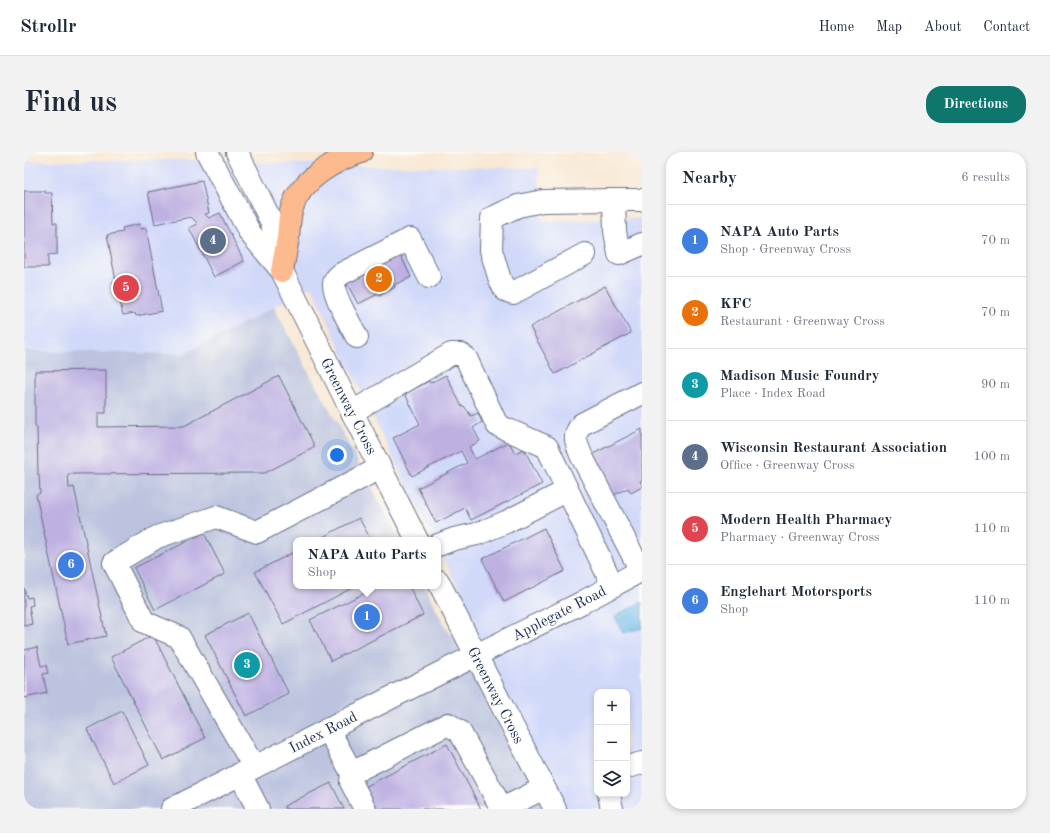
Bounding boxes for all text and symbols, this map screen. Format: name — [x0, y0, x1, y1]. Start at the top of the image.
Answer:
text: Strollr — [20, 18, 76, 37]
text: Home — [819, 20, 854, 34]
text: Map — [876, 20, 902, 34]
text: About — [924, 20, 961, 34]
text: Contact — [983, 20, 1030, 34]
button: Directions — [926, 86, 1026, 123]
text: Find us — [24, 90, 117, 118]
text: Nearby — [682, 170, 737, 187]
text: 6 results — [961, 171, 1010, 184]
text: NAPA Auto Parts — [720, 225, 839, 240]
pin: 4 — [200, 226, 226, 256]
text: 1 — [691, 234, 699, 247]
text: 70 m — [981, 234, 1010, 247]
text: Shop · Greenway Cross — [720, 243, 851, 256]
pin: 2 — [366, 264, 392, 294]
pin: 5 — [113, 273, 139, 303]
text: KFC — [720, 297, 752, 312]
text: 2 — [691, 306, 699, 319]
text: 70 m — [981, 306, 1010, 319]
text: Restaurant · Greenway Cross — [720, 315, 885, 328]
street label: Greenway Cross — [317, 356, 378, 457]
text: Madison Music Foundry — [720, 369, 880, 384]
text: 3 — [691, 378, 699, 391]
text: 90 m — [981, 378, 1010, 391]
text: Place · Index Road — [720, 387, 826, 400]
text: Wisconsin Restaurant Association — [720, 441, 947, 456]
your location — [327, 445, 347, 465]
text: 4 — [691, 450, 699, 463]
text: 100 m — [973, 450, 1010, 463]
text: Office · Greenway Cross — [720, 459, 855, 472]
text: Modern Health Pharmacy — [720, 513, 892, 528]
text: 5 — [691, 522, 699, 535]
text: 110 m — [973, 522, 1010, 535]
text: Pharmacy · Greenway Cross — [720, 531, 880, 544]
popup — [293, 537, 441, 589]
text: NAPA Auto Parts — [308, 548, 426, 563]
pin: 6 — [58, 550, 84, 580]
text: Shop — [308, 566, 336, 579]
street label: Applegate Road — [510, 584, 609, 644]
text: Englehart Motorsports — [720, 585, 872, 600]
text: 6 — [691, 594, 699, 607]
text: 110 m — [973, 594, 1010, 607]
pin: 1 — [354, 602, 380, 632]
text: Shop — [720, 603, 748, 616]
street label: Greenway Cross — [464, 645, 525, 746]
pin: 3 — [234, 650, 260, 680]
map controls — [594, 689, 630, 797]
button: + — [594, 689, 630, 725]
street label: Index Road — [287, 710, 360, 757]
button: − — [594, 725, 630, 761]
button: layers — [594, 761, 630, 797]

